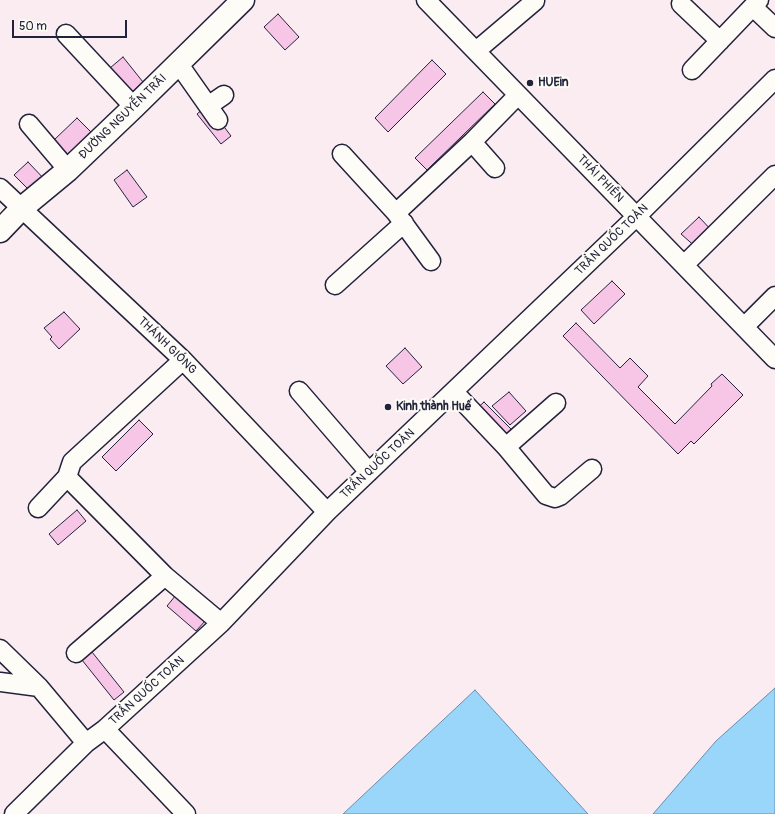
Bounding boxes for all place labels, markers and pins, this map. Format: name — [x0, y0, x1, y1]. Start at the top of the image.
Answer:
place label: HUEin — [538, 76, 569, 90]
marker: HUEin — [525, 78, 535, 88]
place label: Kinh thành Huế — [396, 400, 471, 414]
marker: Kinh thành Huế — [383, 402, 393, 412]

